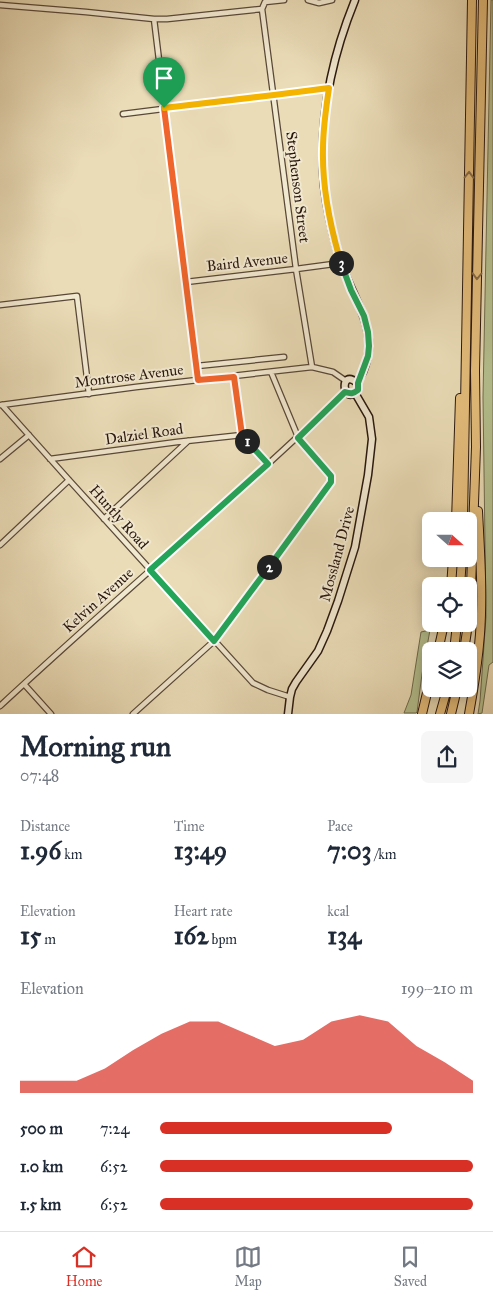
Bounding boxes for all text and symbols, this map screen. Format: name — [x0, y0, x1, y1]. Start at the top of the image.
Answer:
pin — [143, 57, 185, 108]
icon: arrive — [150, 64, 178, 92]
street label: Stephenson Street — [282, 130, 314, 244]
one-way arrow — [463, 171, 474, 179]
street label: Baird Avenue — [205, 249, 289, 275]
pin: 3 — [328, 250, 354, 276]
text: 3 — [339, 255, 344, 272]
one-way arrow — [472, 272, 483, 280]
street label: Montrose Avenue — [74, 360, 184, 392]
street label: Dalziel Road — [104, 420, 185, 448]
pin: 1 — [234, 428, 260, 454]
text: 1 — [245, 433, 250, 450]
street label: Huntly Road — [85, 481, 153, 553]
street label: Mossland Drive — [316, 504, 358, 604]
north arrow — [422, 512, 478, 568]
map controls — [422, 512, 477, 697]
pin: 2 — [256, 554, 282, 580]
text: 2 — [266, 559, 273, 576]
street label: Kelvin Avenue — [59, 564, 137, 636]
button: locate — [422, 577, 477, 632]
button: layers — [422, 642, 477, 697]
text: Morning run — [20, 729, 171, 764]
button: share — [421, 731, 473, 783]
text: 07:48 — [20, 766, 59, 785]
text: Distance — [20, 818, 70, 835]
text: Time — [174, 818, 205, 835]
text: Pace — [327, 818, 353, 835]
text: 1.96 — [20, 835, 61, 866]
text: 13:49 — [174, 835, 227, 866]
text: 7:03 — [327, 835, 372, 866]
text: km — [61, 846, 83, 863]
text: /km — [372, 846, 397, 863]
text: Elevation — [20, 903, 76, 920]
text: Heart rate — [174, 903, 233, 920]
text: kcal — [327, 903, 349, 920]
text: 15 — [20, 920, 41, 951]
text: 162 — [174, 920, 209, 951]
text: 134 — [327, 920, 361, 951]
text: m — [41, 931, 56, 948]
text: bpm — [209, 931, 237, 948]
text: Elevation — [20, 979, 84, 998]
text: 199–210 m — [401, 979, 473, 998]
text: 500 m — [20, 1119, 63, 1138]
text: 7:24 — [100, 1119, 129, 1138]
text: 1.0 km — [20, 1157, 63, 1176]
text: 6:52 — [100, 1157, 128, 1176]
text: 1.5 km — [20, 1195, 61, 1214]
text: 6:52 — [100, 1195, 128, 1214]
tab: Home — [66, 1243, 102, 1290]
tab: Map — [234, 1243, 262, 1290]
tab: Saved — [394, 1243, 427, 1290]

